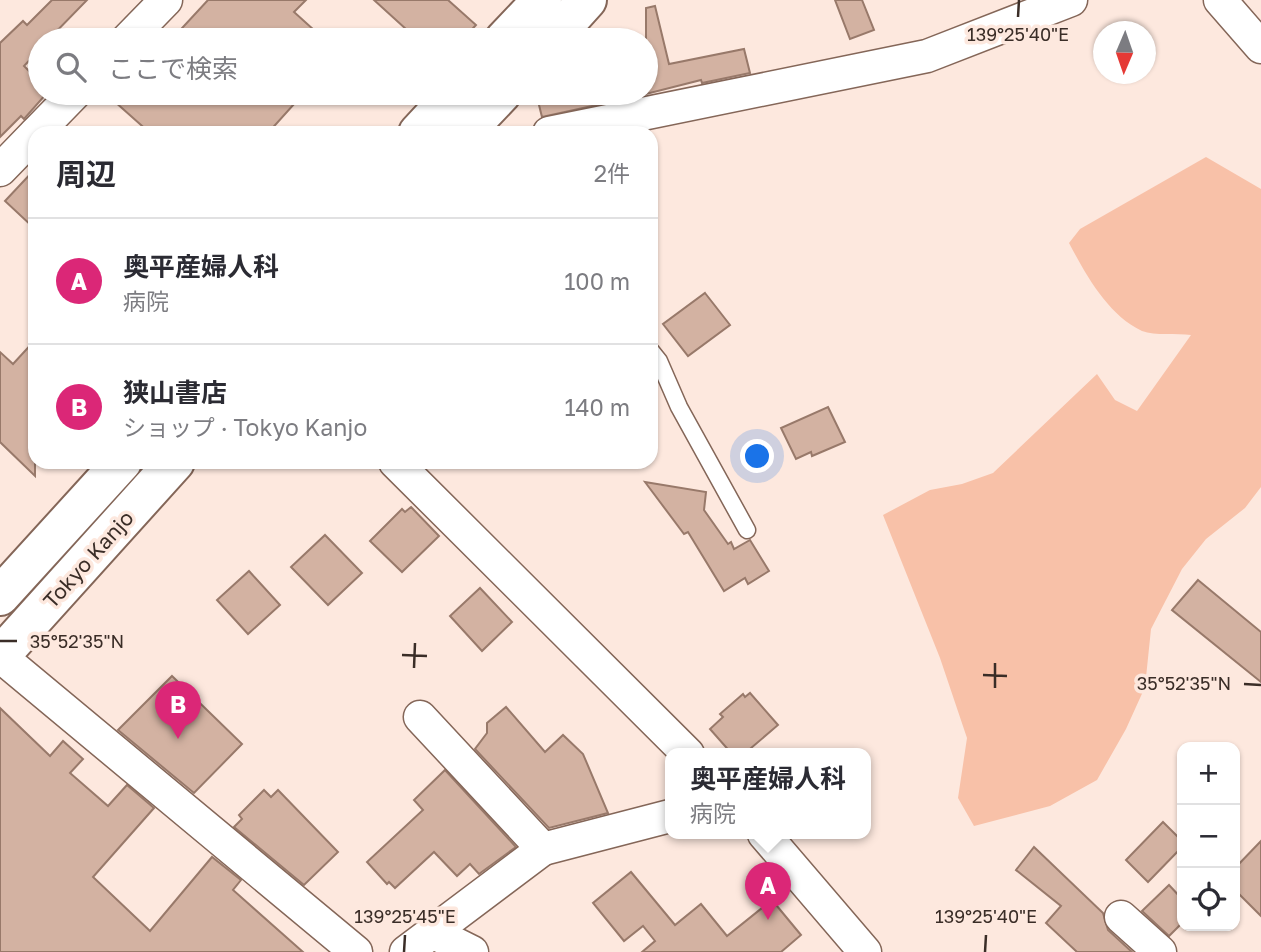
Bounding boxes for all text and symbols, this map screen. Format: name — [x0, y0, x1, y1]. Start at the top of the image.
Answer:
north arrow — [1093, 21, 1156, 84]
text: 139°25'40"E — [967, 23, 1069, 45]
search box — [28, 28, 658, 105]
icon: search — [52, 48, 90, 86]
text: ここで検索 — [108, 53, 238, 84]
text: 周辺 — [56, 156, 116, 192]
text: 2件 — [594, 159, 630, 187]
text: 奥平産婦人科 — [123, 251, 279, 282]
text: A — [71, 267, 87, 295]
text: 100 m — [564, 267, 630, 295]
text: 病院 — [123, 287, 169, 315]
text: 狭山書店 — [123, 377, 227, 408]
text: B — [71, 393, 87, 421]
text: 140 m — [564, 393, 630, 421]
text: ショップ · Tokyo Kanjo — [123, 413, 367, 441]
your location — [740, 439, 774, 473]
street label: Tokyo Kanjo — [37, 505, 139, 613]
text: 35°52'35"N — [30, 630, 124, 652]
text: 35°52'35"N — [1137, 672, 1231, 694]
pin: B — [155, 681, 201, 739]
map controls — [1177, 742, 1240, 931]
button: + — [1177, 742, 1240, 805]
popup — [665, 748, 871, 839]
text: 奥平産婦人科 — [690, 763, 846, 794]
text: 病院 — [690, 799, 736, 827]
button: − — [1177, 805, 1240, 868]
pin: A — [745, 862, 791, 920]
button: locate — [1177, 868, 1240, 931]
text: 139°25'45"E — [354, 905, 456, 927]
text: 139°25'40"E — [935, 905, 1037, 927]

